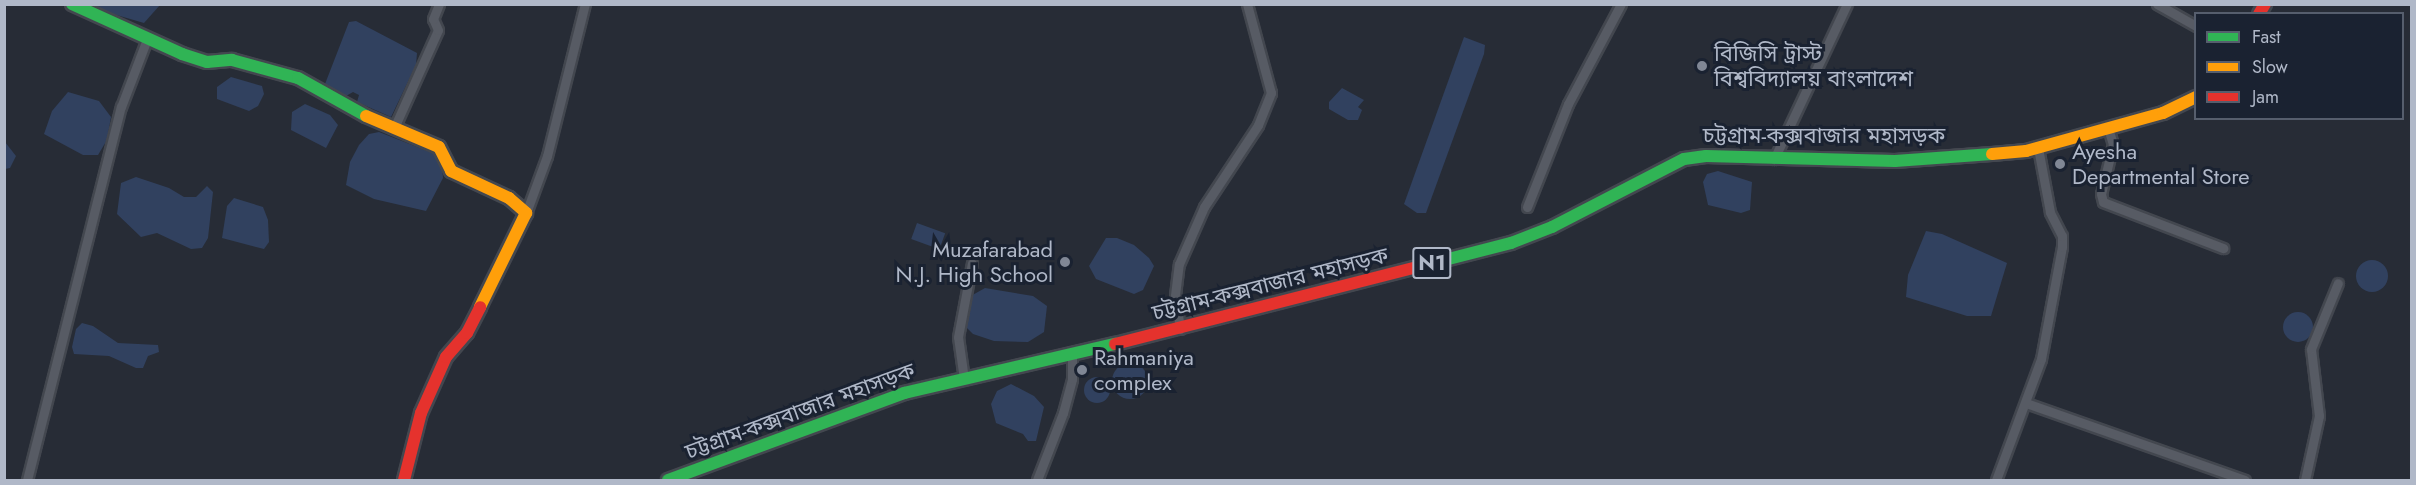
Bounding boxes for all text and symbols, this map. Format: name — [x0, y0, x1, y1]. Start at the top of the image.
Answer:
legend — [2194, 12, 2404, 120]
text: Fast — [2252, 24, 2281, 50]
place label: বিজিসি ট্রাস্ট বিশ্ববিদ্যালয় বাংলাদেশ — [1714, 40, 1913, 92]
text: Slow — [2252, 54, 2288, 80]
marker: বিজিসি ট্রাস্ট বিশ্ববিদ্যালয় বাংলাদেশ — [1695, 59, 1709, 73]
text: Jam — [2252, 84, 2279, 110]
street label: চট্টগ্রাম-কক্সবাজার মহাসড়ক — [1703, 123, 1945, 149]
place label: Ayesha Departmental Store — [2072, 138, 2250, 190]
marker: Ayesha Departmental Store — [2053, 157, 2067, 171]
place label: Muzafarabad N.J. High School — [896, 236, 1053, 288]
street label: চট্টগ্রাম-কক্সবাজার মহাসড়ক — [1149, 242, 1391, 326]
road number: N1 — [1411, 245, 1453, 281]
marker: Muzafarabad N.J. High School — [1058, 255, 1072, 269]
place label: Rahmaniya complex — [1094, 344, 1194, 396]
street label: চট্টগ্রাম-কক্সবাজার মহাসড়ক — [682, 357, 918, 465]
marker: Rahmaniya complex — [1075, 363, 1089, 377]

